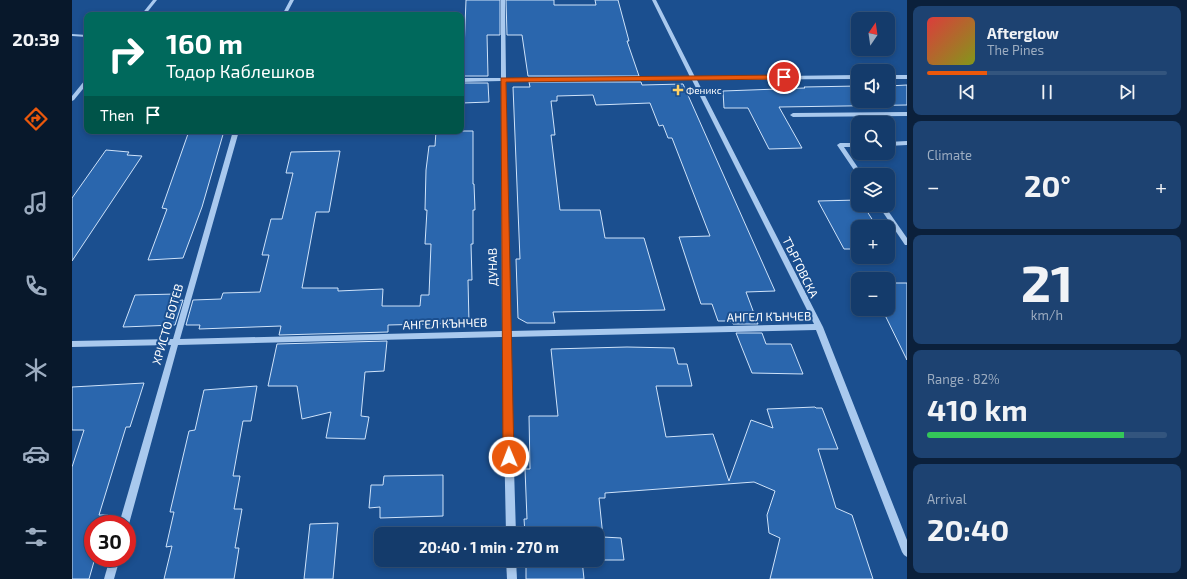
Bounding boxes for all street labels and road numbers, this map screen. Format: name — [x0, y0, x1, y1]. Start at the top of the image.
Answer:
street label: ТЪРГОВСКА — [780, 234, 822, 300]
street label: ДУНАВ — [485, 248, 499, 286]
street label: ХРИСТО БОТЕВ — [149, 282, 185, 366]
street label: АНГЕЛ КЪНЧЕВ — [727, 308, 811, 324]
street label: АНГЕЛ КЪНЧЕВ — [402, 315, 488, 331]

